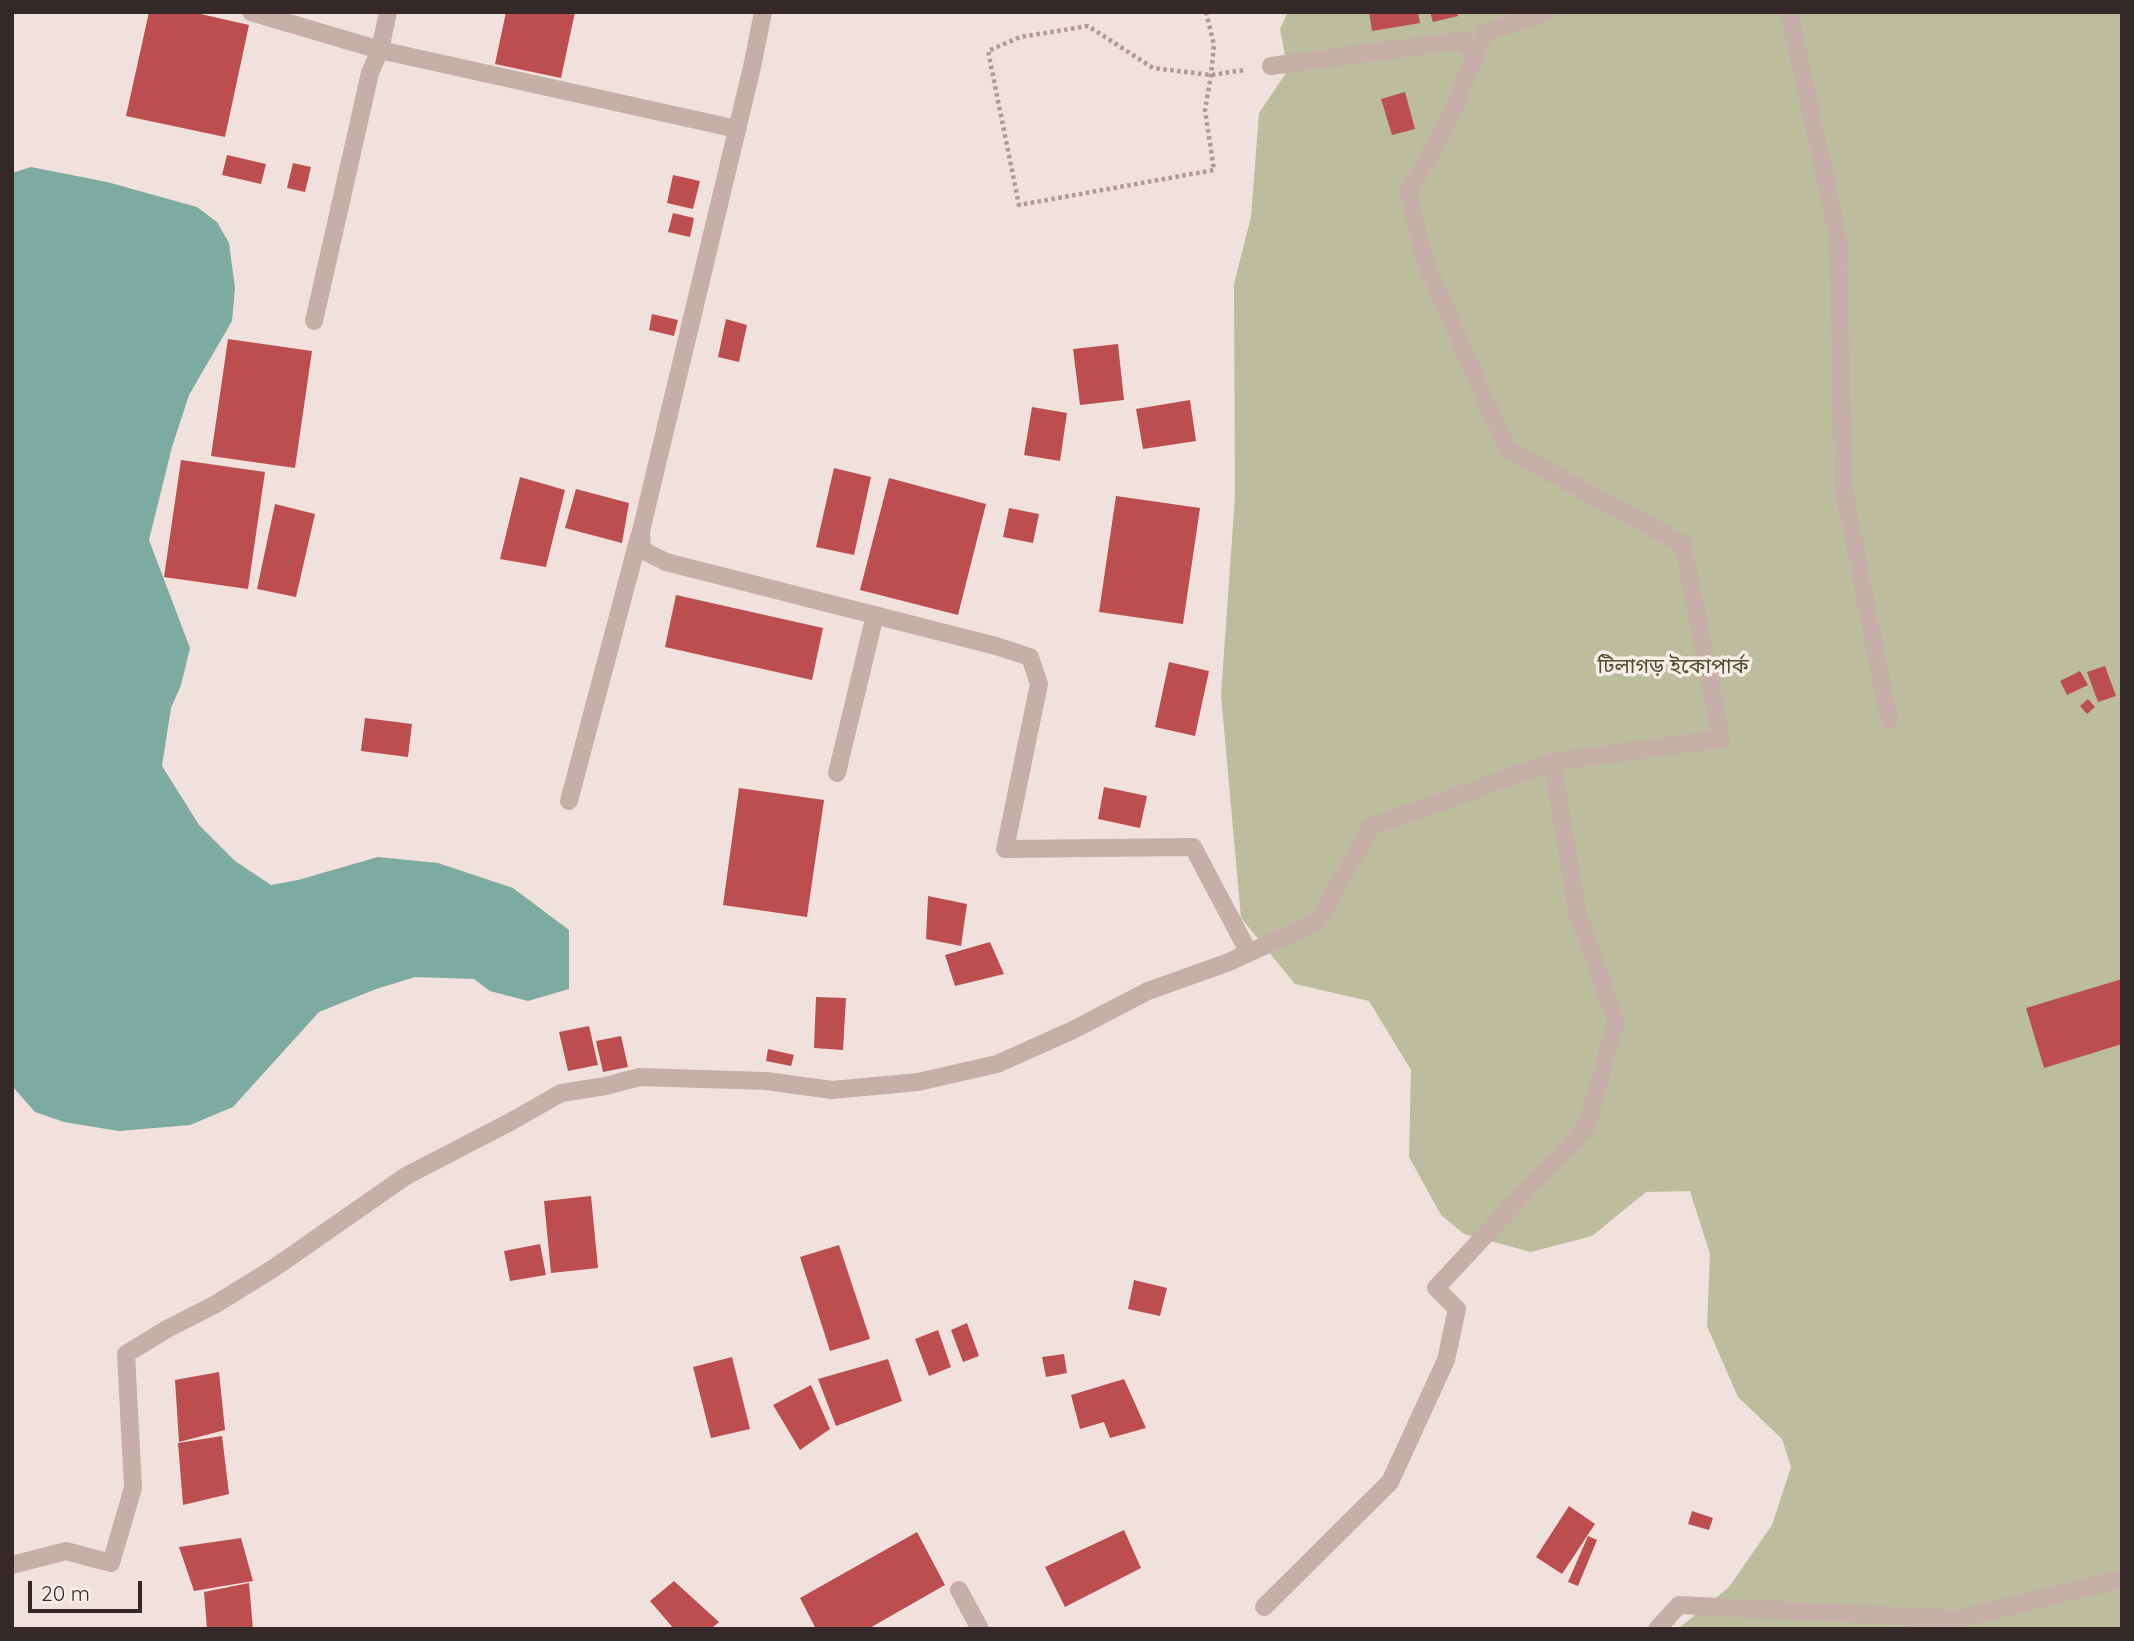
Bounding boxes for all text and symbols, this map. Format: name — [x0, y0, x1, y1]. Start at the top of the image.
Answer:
park label: টিলাগড় ইকোপার্ক — [1597, 654, 1749, 680]
scale bar — [32, 1568, 145, 1612]
text: 20 m — [41, 1580, 90, 1606]

